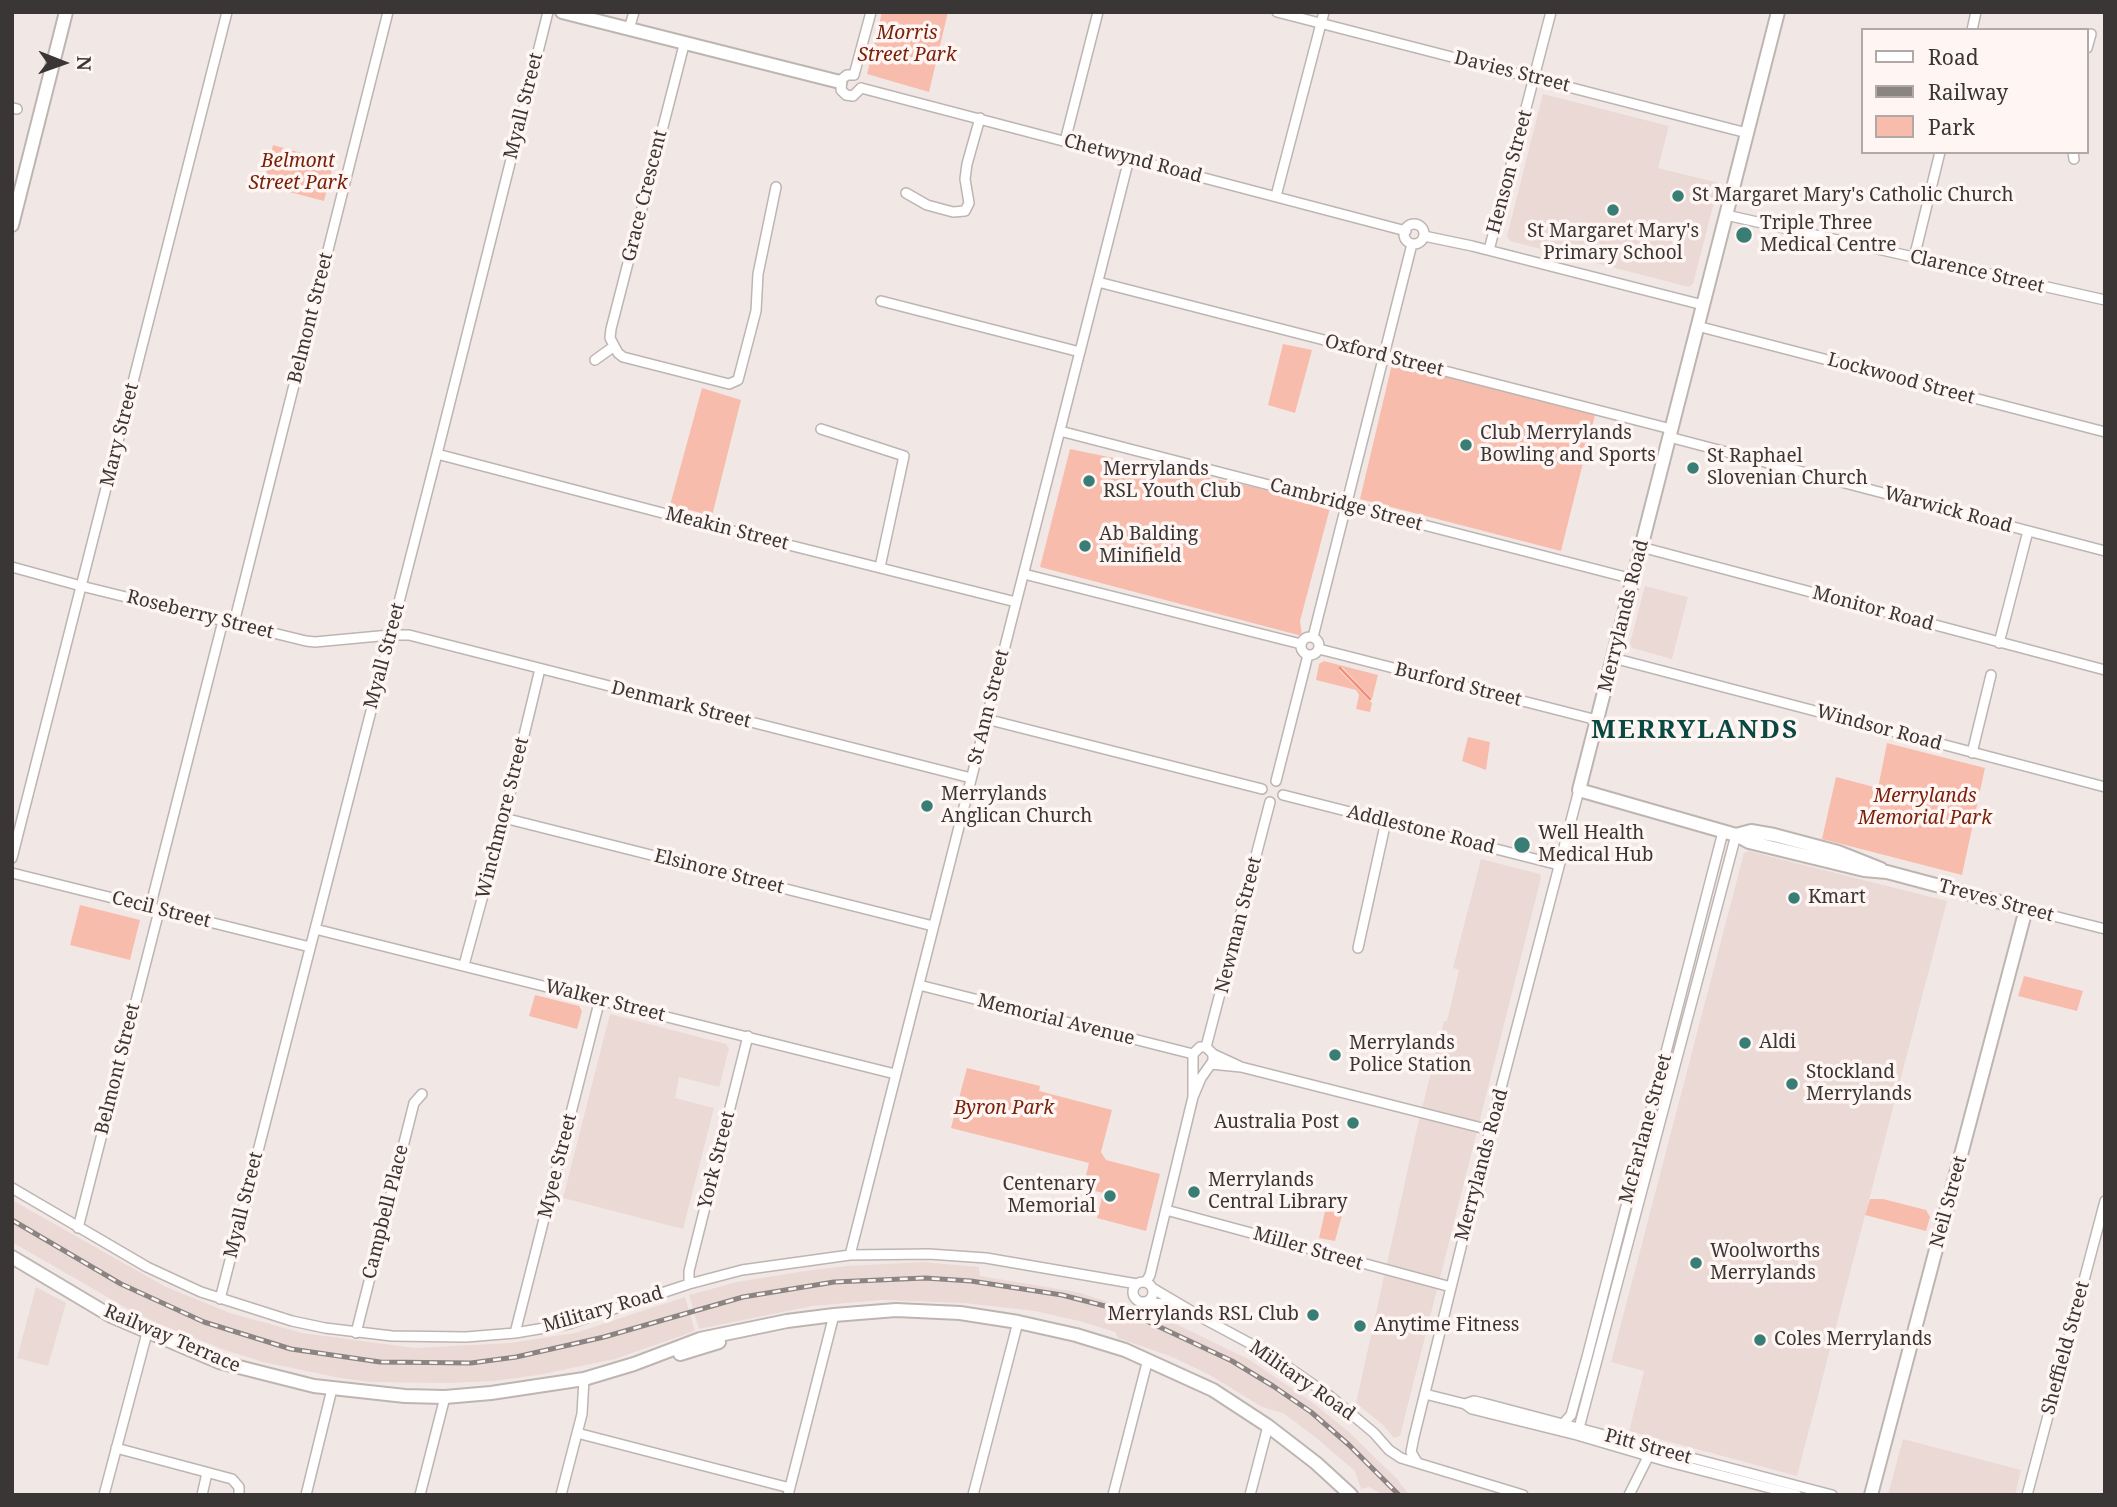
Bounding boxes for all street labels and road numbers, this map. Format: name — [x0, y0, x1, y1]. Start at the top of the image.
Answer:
street label: Davies Street — [1452, 47, 1572, 97]
street label: Myall Street — [500, 50, 548, 162]
street label: Henson Street — [1483, 108, 1537, 236]
street label: Grace Crescent — [618, 128, 672, 264]
street label: Chetwynd Road — [1061, 130, 1205, 188]
street label: Clarence Street — [1908, 245, 2046, 299]
street label: Belmont Street — [284, 250, 338, 386]
street label: Oxford Street — [1322, 330, 1446, 382]
street label: Lockwood Street — [1825, 348, 1977, 410]
street label: Mary Street — [96, 381, 144, 489]
street label: Cambridge Street — [1267, 474, 1425, 536]
street label: Warwick Road — [1881, 482, 2015, 538]
street label: Meakin Street — [663, 503, 791, 555]
street label: Merrylands Road — [1594, 537, 1654, 695]
street label: Monitor Road — [1810, 582, 1936, 636]
street label: Roseberry Street — [124, 586, 276, 644]
street label: Myall Street — [360, 600, 410, 712]
street label: St Ann Street — [964, 647, 1014, 767]
street label: Burford Street — [1392, 658, 1524, 712]
street label: Denmark Street — [609, 677, 753, 733]
street label: Windsor Road — [1814, 700, 1944, 756]
street label: Winchmore Street — [472, 735, 534, 901]
street label: Addlestone Road — [1345, 801, 1497, 859]
street label: Elsinore Street — [652, 845, 786, 899]
street label: Newman Street — [1211, 854, 1267, 996]
street label: Treves Street — [1936, 875, 2056, 927]
street label: Cecil Street — [109, 887, 213, 933]
street label: Walker Street — [543, 975, 667, 1027]
street label: Memorial Avenue — [975, 989, 1137, 1051]
street label: Belmont Street — [91, 1001, 145, 1137]
street label: McFarlane Street — [1615, 1052, 1677, 1206]
street label: Merrylands Road — [1451, 1087, 1513, 1243]
street label: York Street — [694, 1109, 740, 1211]
street label: Myee Street — [534, 1111, 582, 1221]
street label: Campbell Place — [358, 1142, 414, 1282]
street label: Myall Street — [220, 1149, 268, 1261]
street label: Neil Street — [1926, 1153, 1972, 1251]
street label: Miller Street — [1251, 1223, 1365, 1275]
street label: Sheffield Street — [2037, 1279, 2095, 1417]
street label: Military Road — [540, 1282, 666, 1338]
street label: Railway Terrace — [100, 1300, 244, 1378]
street label: Military Road — [1245, 1336, 1359, 1426]
street label: Pitt Street — [1602, 1424, 1694, 1470]

